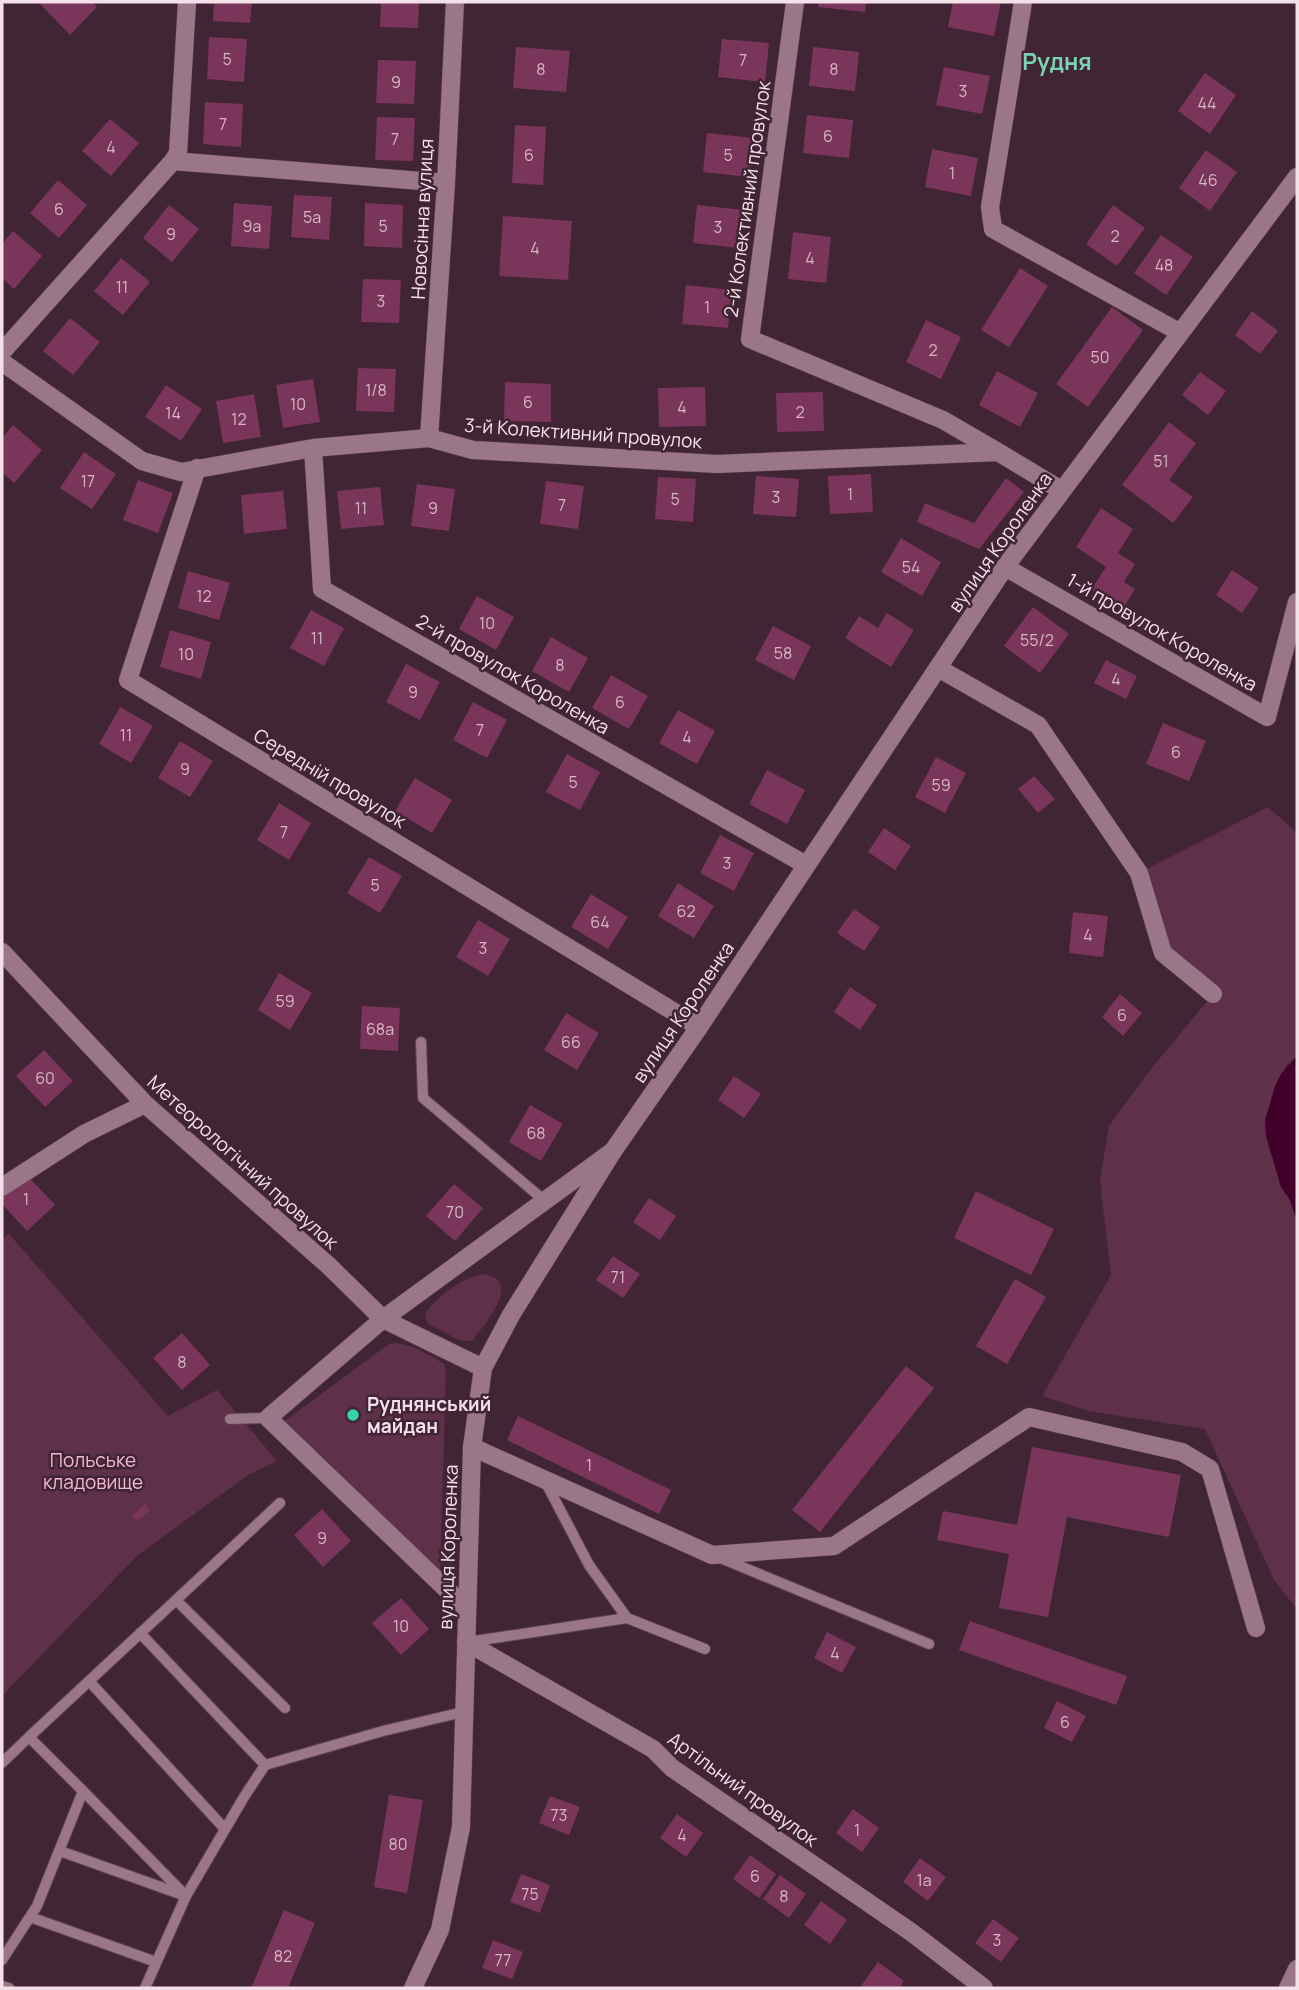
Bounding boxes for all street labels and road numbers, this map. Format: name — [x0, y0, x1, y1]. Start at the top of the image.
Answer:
street label: 2-й Колективний провулок — [718, 78, 777, 319]
street label: Новосінна вулиця — [405, 138, 439, 300]
street label: 3-й Колективний провулок — [463, 412, 703, 454]
street label: вулиця Короленка — [942, 467, 1058, 617]
street label: 1-й провулок Короленка — [1062, 567, 1262, 697]
street label: 2-й провулок Короленка — [411, 608, 615, 740]
street label: Середній провулок — [249, 722, 412, 834]
street label: вулиця Короленка — [626, 936, 740, 1088]
street label: Метеорологічний провулок — [142, 1069, 344, 1255]
street label: вулиця Короленка — [432, 1464, 464, 1630]
street label: Артільний провулок — [663, 1726, 824, 1853]

